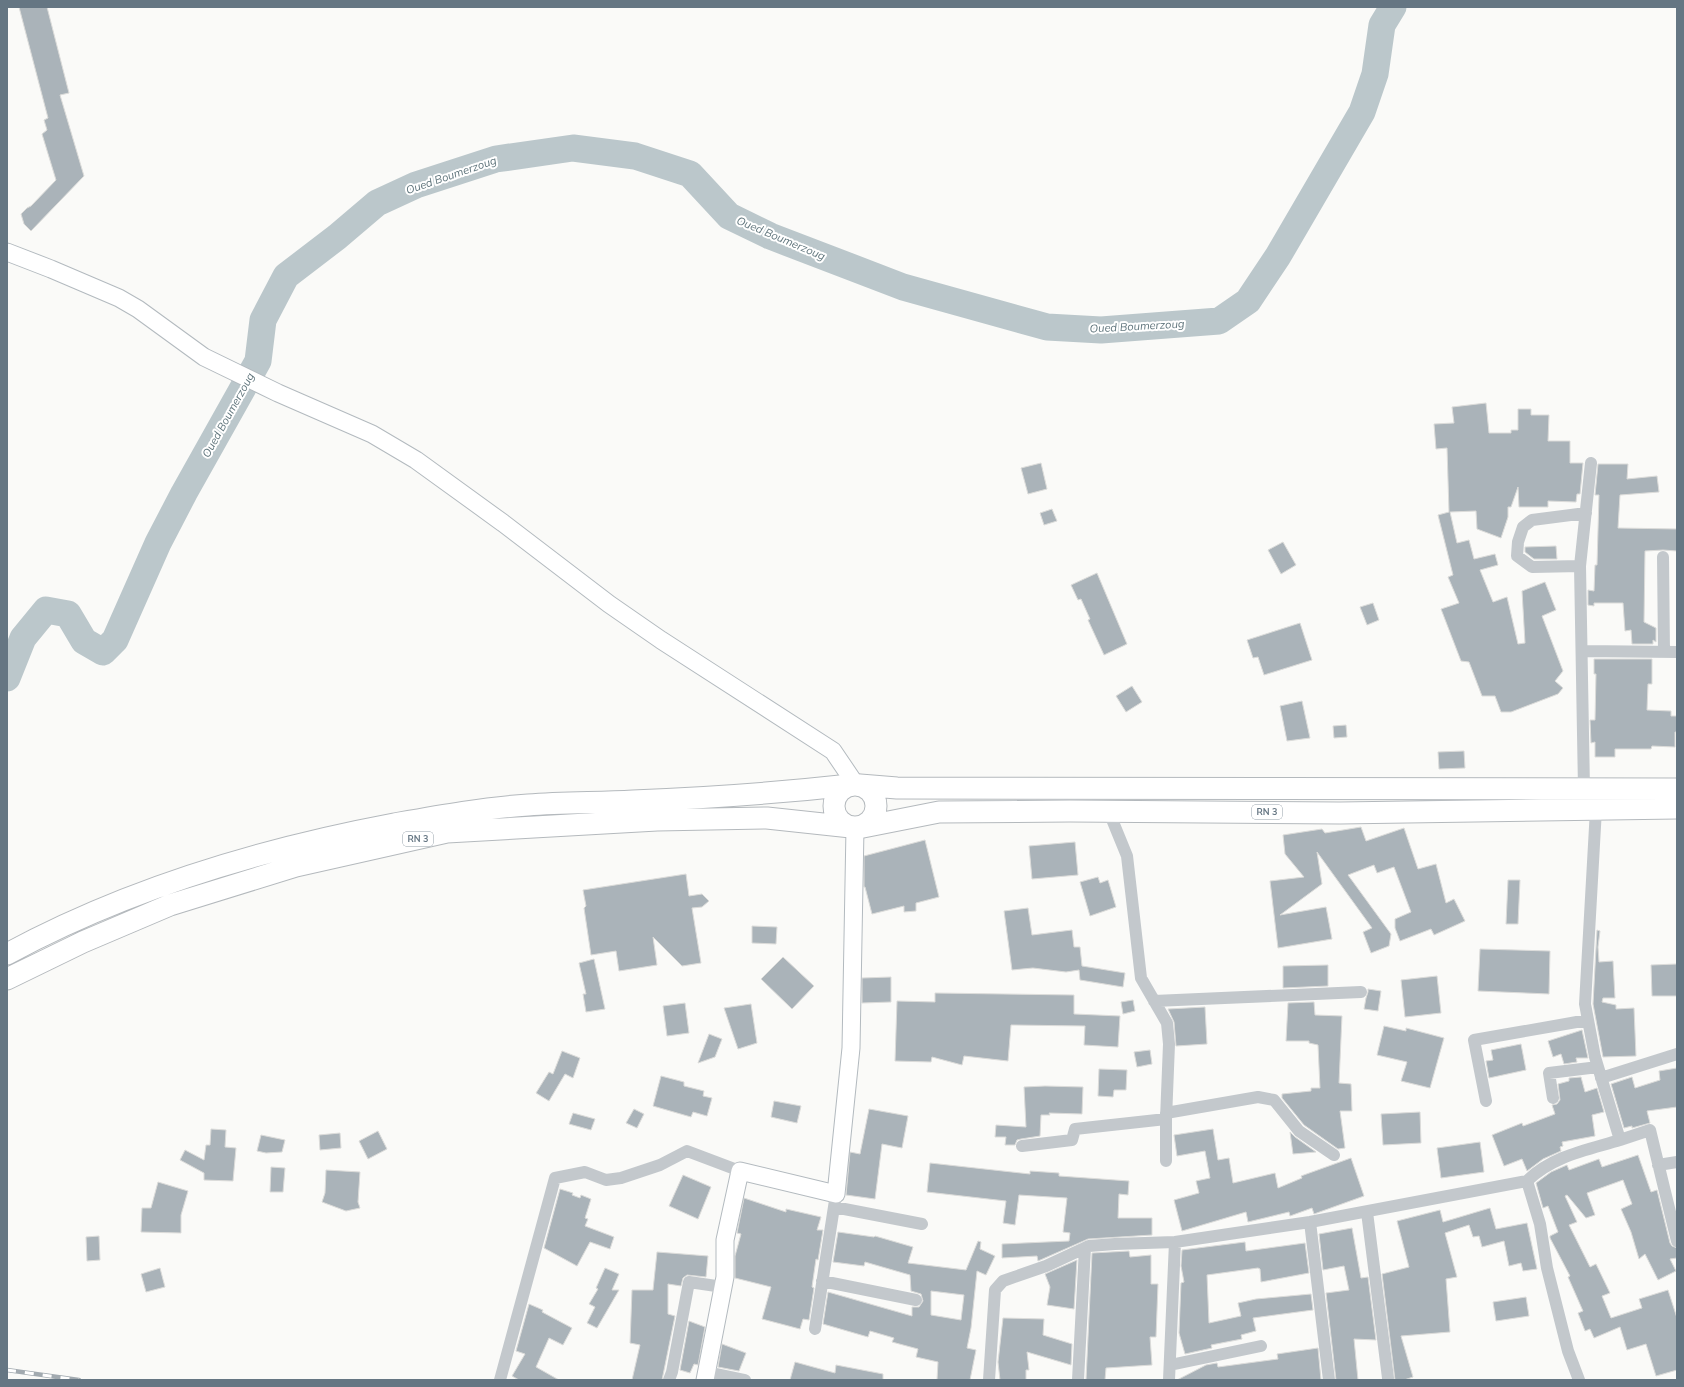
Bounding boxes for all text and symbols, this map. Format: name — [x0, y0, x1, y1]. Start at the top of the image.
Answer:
water label: Oued Boumerzoug — [404, 153, 498, 197]
water label: Oued Boumerzoug — [735, 213, 828, 263]
water label: Oued Boumerzoug — [1089, 317, 1185, 335]
water label: Oued Boumerzoug — [199, 370, 257, 460]
road number: RN 3 — [1252, 805, 1282, 819]
road number: RN 3 — [403, 832, 433, 846]

